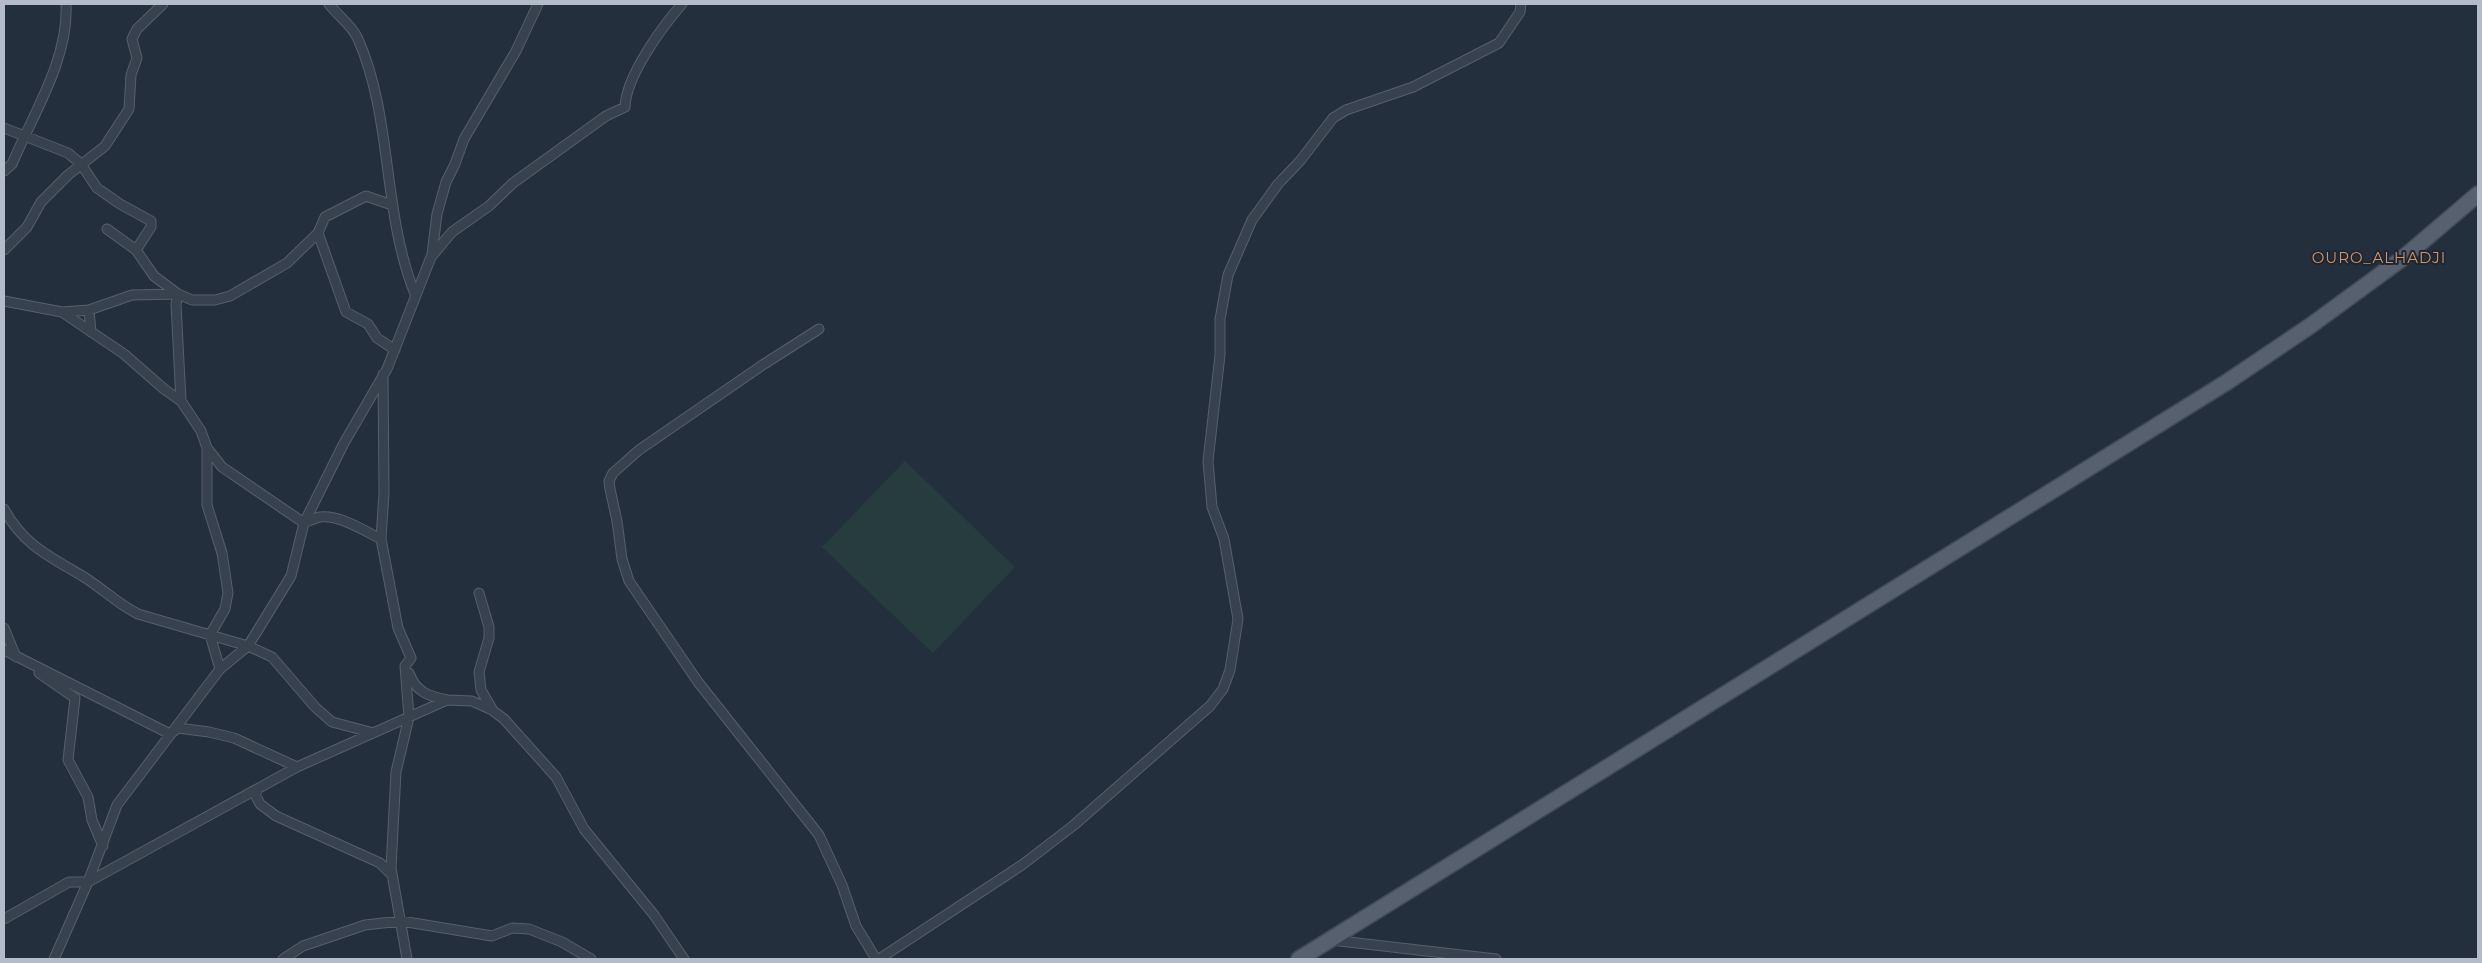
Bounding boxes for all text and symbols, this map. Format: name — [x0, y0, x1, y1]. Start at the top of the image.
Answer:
district label: OURO_ALHADJI — [2312, 248, 2446, 267]

